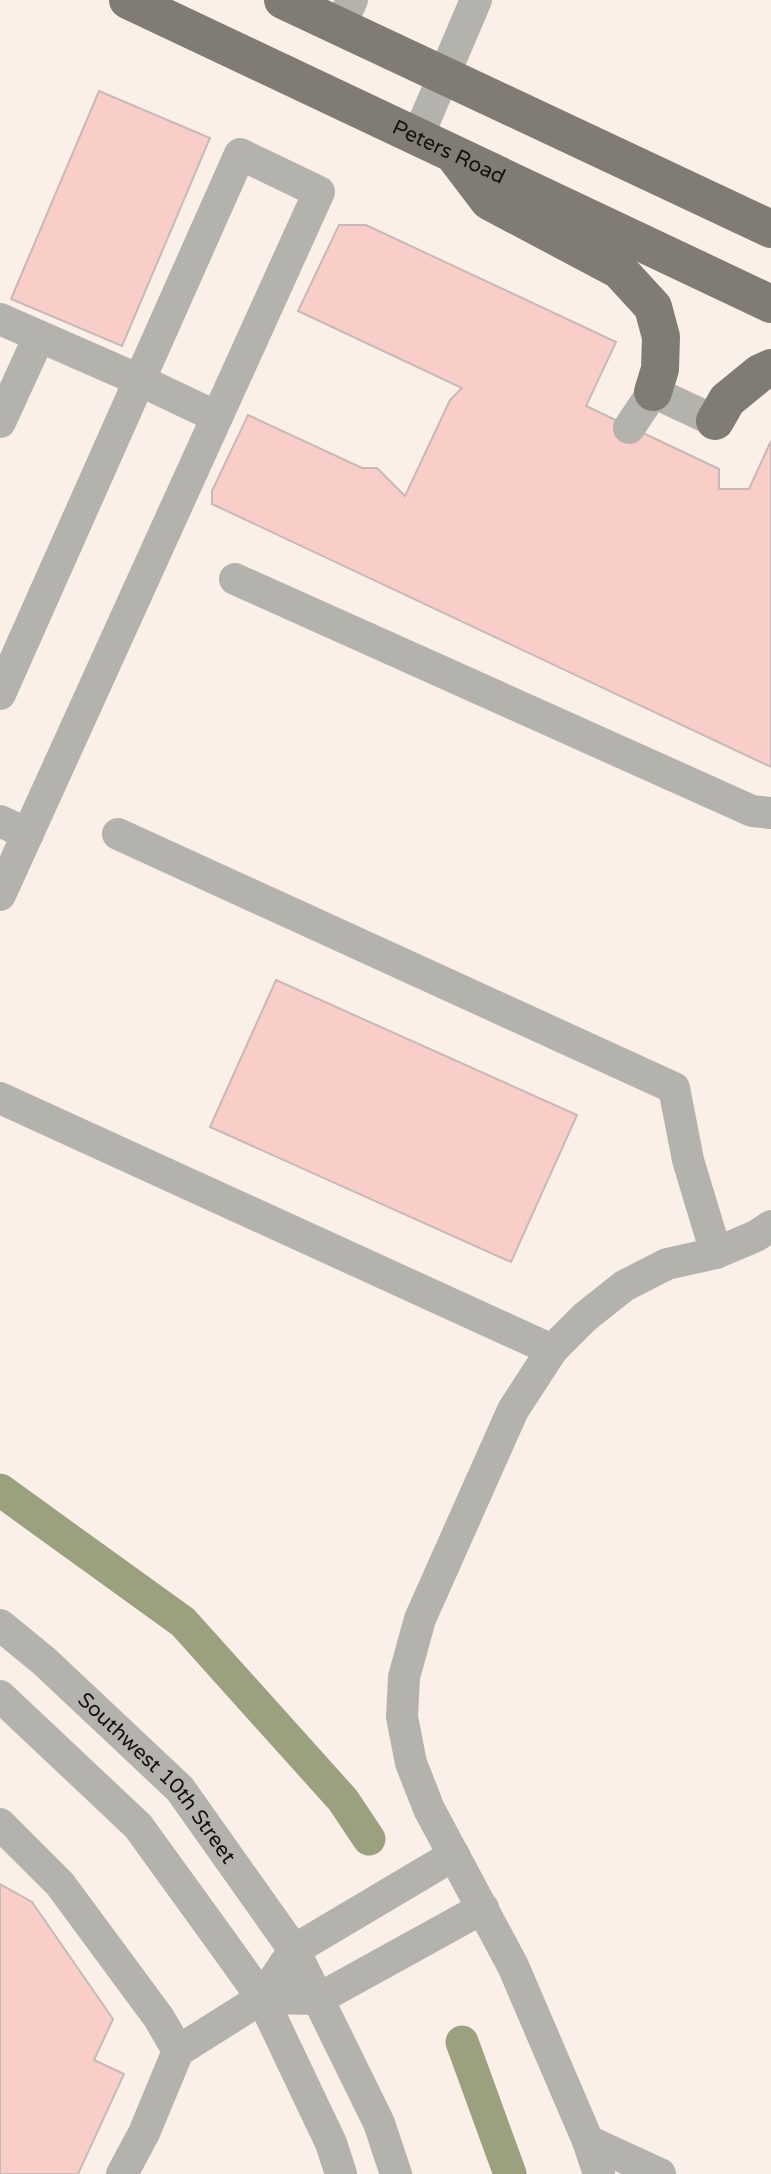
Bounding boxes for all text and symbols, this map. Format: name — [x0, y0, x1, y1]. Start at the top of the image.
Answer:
street label: Peters Road — [388, 115, 509, 190]
street label: Southwest 10th Street — [72, 1687, 241, 1869]

